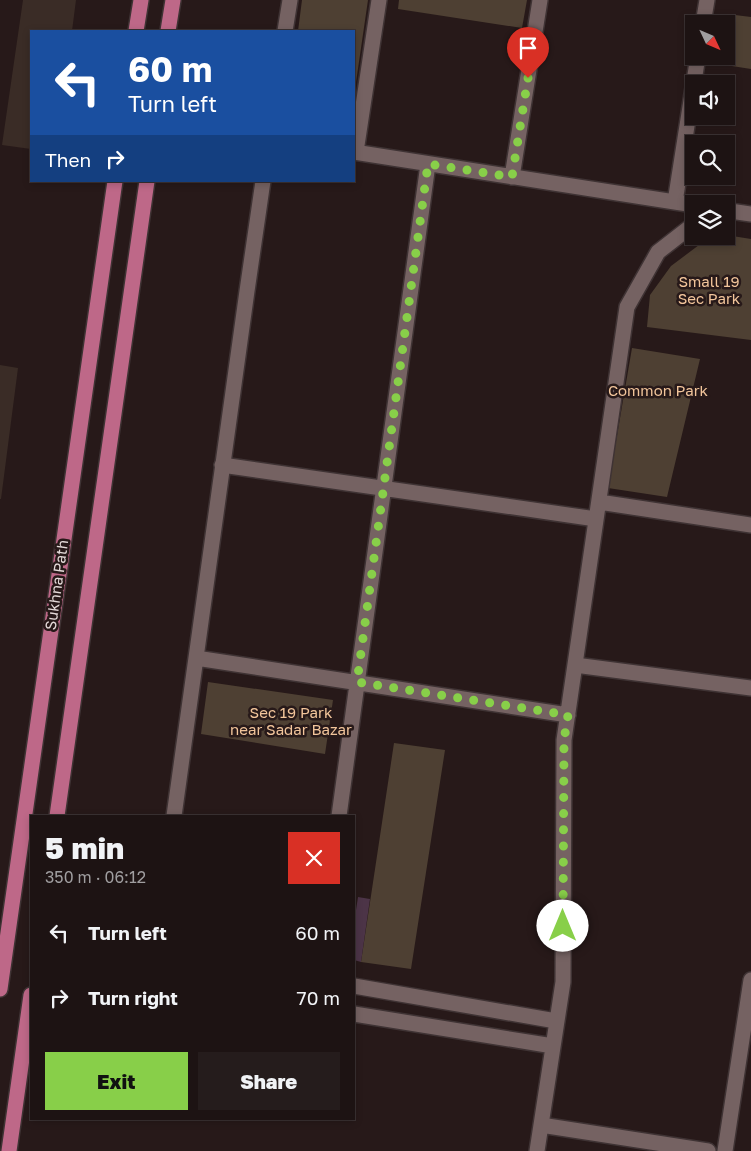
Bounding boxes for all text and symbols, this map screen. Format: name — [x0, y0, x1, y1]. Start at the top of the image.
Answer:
north arrow — [685, 15, 735, 65]
map controls — [685, 15, 735, 245]
pin — [507, 27, 549, 78]
icon: arrive — [514, 34, 542, 62]
text: 60 m — [128, 48, 212, 90]
icon: left — [45, 50, 110, 115]
button: sound — [685, 75, 735, 125]
text: Turn left — [128, 90, 217, 117]
button: search — [685, 135, 735, 185]
icon: right — [101, 145, 129, 173]
text: Then — [45, 148, 91, 171]
button: layers — [685, 195, 735, 245]
park label: Small 19 Sec Park — [678, 272, 741, 307]
park label: Common Park — [608, 381, 709, 399]
street label: Sukhna Path — [41, 539, 71, 631]
park label: Sec 19 Park near Sadar Bazar — [230, 703, 352, 738]
text: 5 min — [45, 830, 124, 866]
button: close — [288, 832, 340, 884]
text: 350 m · 06:12 — [45, 867, 146, 887]
position arrow — [536, 899, 588, 951]
icon: left — [45, 919, 73, 947]
text: Turn left — [88, 921, 167, 944]
text: 60 m — [295, 921, 340, 944]
icon: right — [45, 984, 73, 1012]
text: Turn right — [88, 986, 178, 1009]
text: 70 m — [297, 986, 340, 1009]
button: Exit — [45, 1052, 188, 1110]
button: Share — [198, 1052, 340, 1110]

